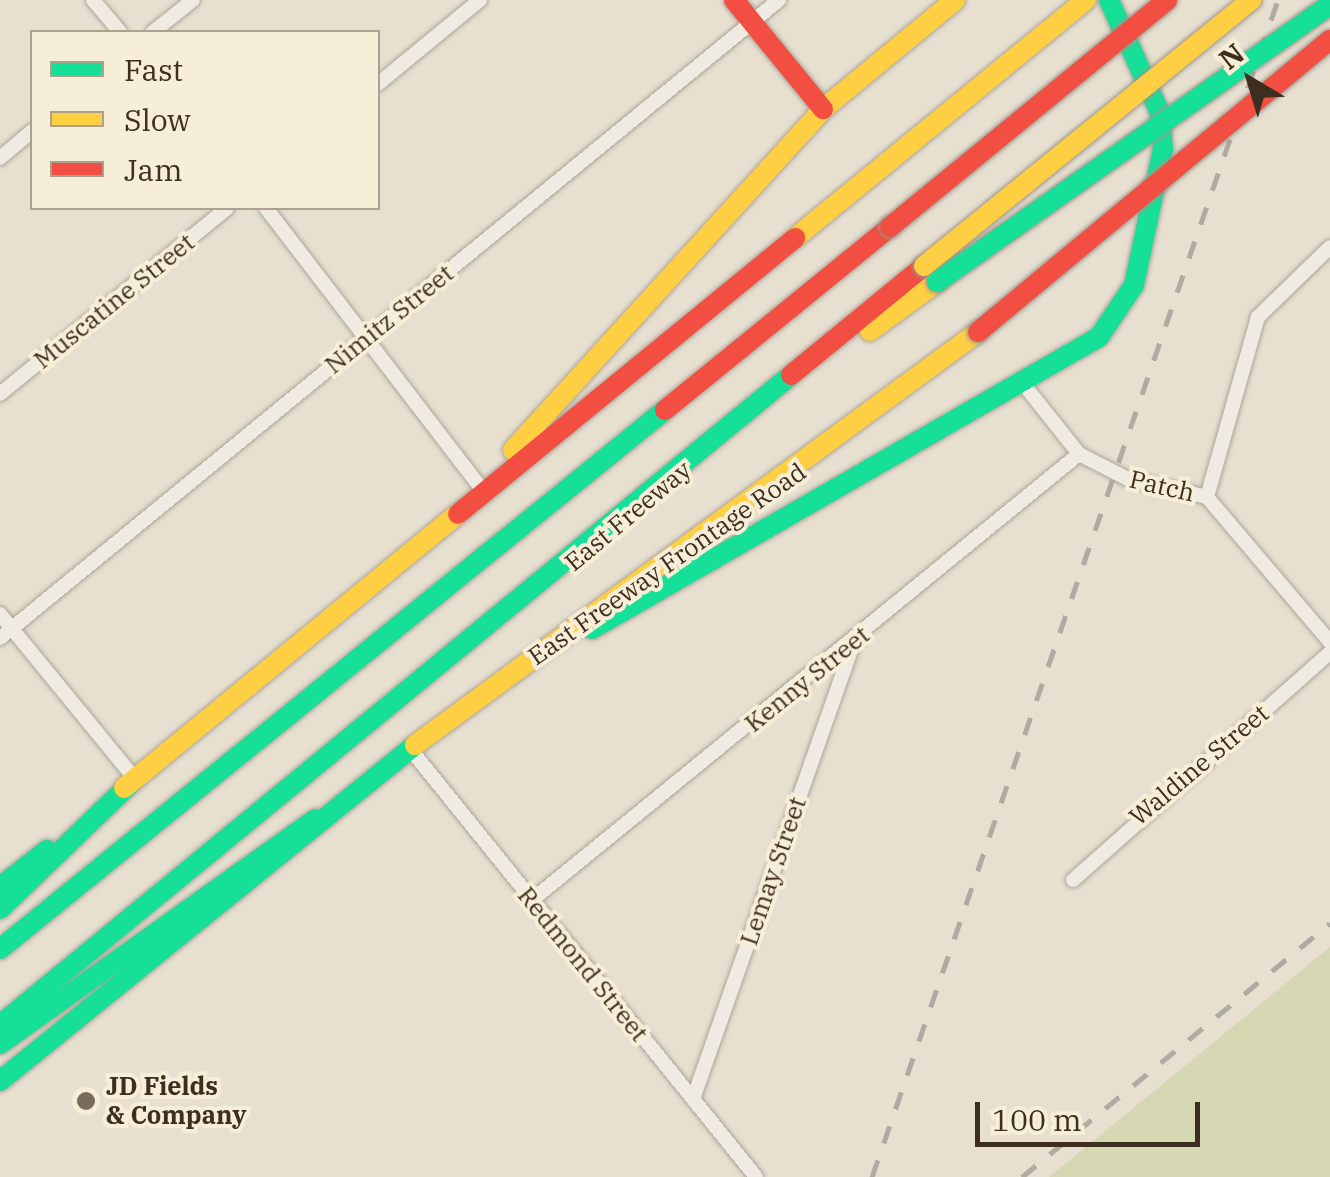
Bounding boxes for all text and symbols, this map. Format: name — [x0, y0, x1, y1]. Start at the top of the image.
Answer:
legend — [30, 30, 380, 210]
north arrow — [1200, 30, 1300, 130]
text: N — [1211, 35, 1251, 77]
text: Fast — [124, 50, 183, 89]
text: Slow — [124, 100, 191, 139]
text: Jam — [124, 150, 183, 189]
street label: Muscatine Street — [28, 227, 200, 375]
street label: Nimitz Street — [319, 258, 459, 380]
street label: East Freeway — [559, 455, 697, 577]
street label: East Freeway Frontage Road — [522, 457, 812, 671]
street label: Patch — [1126, 464, 1198, 508]
street label: Kenny Street — [739, 620, 875, 738]
street label: Waldine Street — [1123, 698, 1275, 832]
street label: Lemay Street — [734, 793, 812, 949]
street label: Redmond Street — [511, 881, 655, 1047]
place label: JD Fields & Company — [106, 1072, 247, 1131]
scale bar — [980, 1082, 1205, 1144]
marker: JD Fields & Company — [75, 1090, 97, 1112]
text: 100 m — [992, 1100, 1082, 1139]

